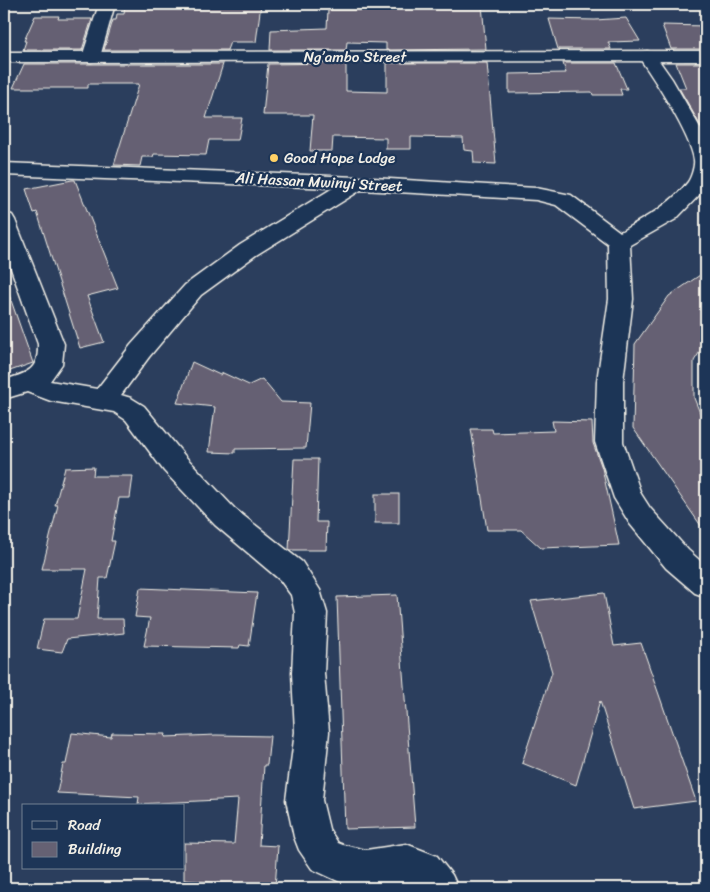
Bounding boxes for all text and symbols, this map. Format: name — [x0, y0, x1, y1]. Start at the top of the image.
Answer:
street label: Ng’ambo Street — [304, 44, 407, 70]
place label: Good Hope Lodge — [284, 145, 395, 171]
marker: Good Hope Lodge — [268, 152, 280, 164]
street label: Ali Hassan Mwinyi Street — [234, 165, 404, 199]
legend — [22, 804, 185, 870]
text: Road — [68, 812, 101, 838]
text: Building — [68, 836, 122, 862]

